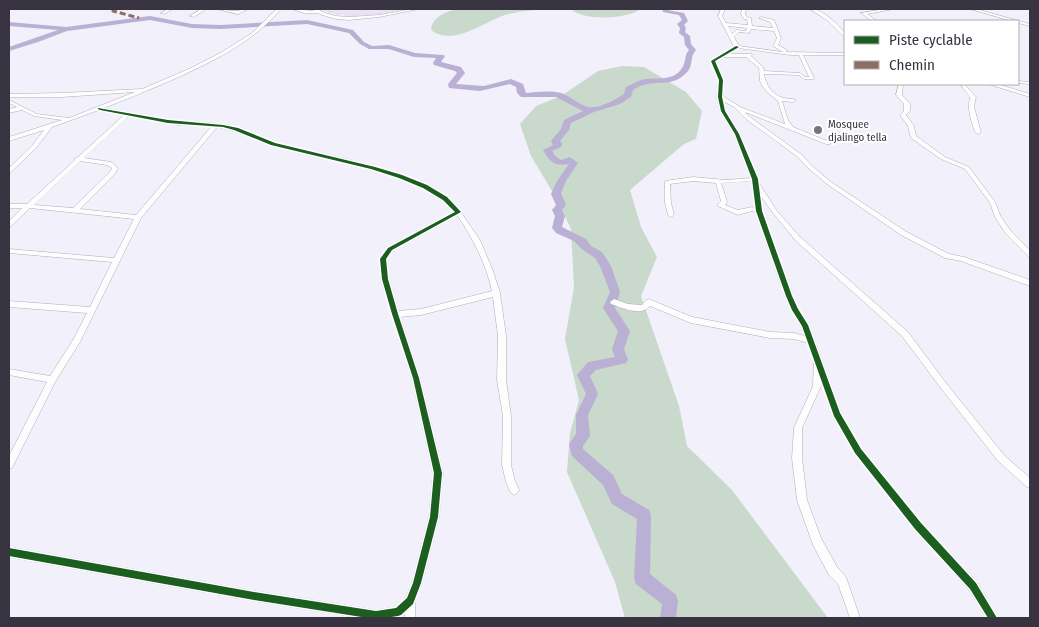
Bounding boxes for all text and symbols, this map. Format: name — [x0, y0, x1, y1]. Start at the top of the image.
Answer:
legend — [844, 20, 1019, 85]
text: Piste cyclable — [889, 31, 973, 49]
text: Chemin — [889, 56, 935, 74]
place label: Mosquee djalingo tella — [828, 118, 887, 144]
marker: Mosquee djalingo tella — [812, 124, 824, 136]

